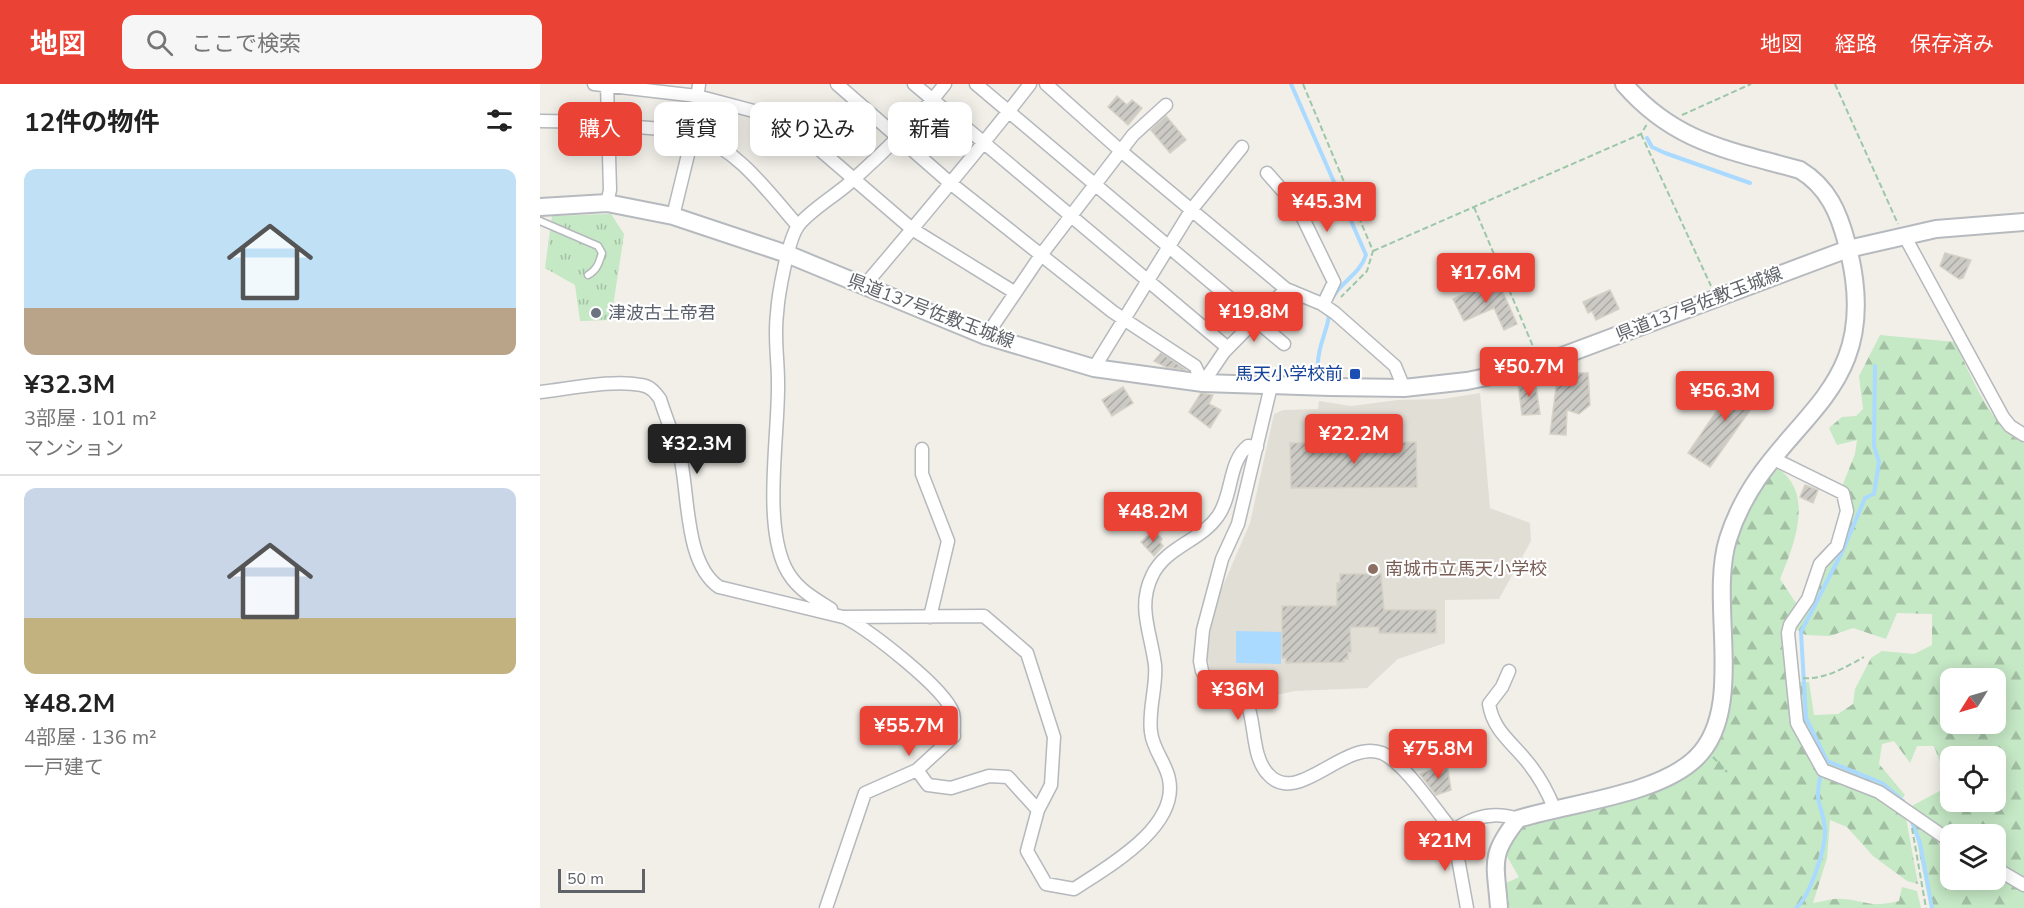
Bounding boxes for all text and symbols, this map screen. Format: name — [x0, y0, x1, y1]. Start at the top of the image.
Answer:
search box — [122, 15, 542, 69]
text: 地図 — [30, 25, 86, 63]
icon: search — [143, 26, 176, 59]
text: ここで検索 — [191, 29, 301, 59]
text: 地図 — [1760, 30, 1802, 58]
text: 経路 — [1835, 30, 1877, 58]
text: 保存済み — [1910, 30, 1994, 58]
chip: 購入 — [558, 102, 642, 156]
chip: 賃貸 — [654, 102, 738, 156]
chip: 絞り込み — [750, 102, 876, 156]
chip: 新着 — [888, 102, 972, 156]
icon: filters — [483, 104, 516, 137]
text: 12件の物件 — [24, 105, 159, 140]
pin: ¥45.3M — [1278, 182, 1376, 233]
text: ¥45.3M — [1292, 188, 1362, 215]
icon: home — [216, 208, 324, 316]
pin: ¥17.6M — [1437, 253, 1535, 304]
text: ¥17.6M — [1451, 259, 1521, 286]
street label: 県道137号佐敷玉城線 — [1612, 261, 1786, 347]
street label: 県道137号佐敷玉城線 — [844, 268, 1018, 354]
pin: ¥19.8M — [1205, 292, 1303, 343]
text: ¥19.8M — [1219, 298, 1289, 325]
place label: 津波古土帝君 — [608, 301, 716, 325]
marker: 津波古土帝君 — [589, 306, 603, 320]
pin: ¥50.7M — [1480, 347, 1578, 398]
text: ¥50.7M — [1494, 353, 1564, 380]
place label: 馬天小学校前 — [1235, 362, 1343, 386]
text: ¥32.3M — [24, 367, 115, 402]
marker: 馬天小学校前 — [1348, 367, 1362, 381]
pin: ¥56.3M — [1676, 371, 1774, 422]
text: ¥56.3M — [1690, 377, 1760, 404]
text: 3部屋 · 101 m² — [24, 405, 157, 432]
pin: ¥22.2M — [1305, 414, 1403, 465]
text: ¥22.2M — [1319, 420, 1389, 447]
pin: ¥32.3M — [648, 424, 746, 475]
text: ¥32.3M — [662, 430, 732, 457]
text: マンション — [24, 435, 124, 462]
pin: ¥48.2M — [1104, 492, 1202, 543]
text: ¥48.2M — [1118, 498, 1188, 525]
icon: home — [216, 527, 324, 635]
place label: 南城市立馬天小学校 — [1385, 557, 1547, 581]
marker: 南城市立馬天小学校 — [1366, 562, 1380, 576]
north arrow — [1940, 668, 2006, 734]
map controls — [1940, 668, 2006, 890]
pin: ¥36M — [1202, 670, 1274, 721]
text: ¥36M — [1211, 676, 1265, 703]
text: ¥48.2M — [24, 686, 115, 721]
pin: ¥55.7M — [860, 706, 958, 757]
text: ¥55.7M — [874, 712, 944, 739]
text: 4部屋 · 136 m² — [24, 724, 157, 751]
pin: ¥75.8M — [1389, 729, 1487, 780]
text: ¥75.8M — [1403, 735, 1473, 762]
button: locate — [1940, 746, 2006, 812]
text: 一戸建て — [24, 754, 104, 781]
pin: ¥21M — [1409, 821, 1481, 872]
button: layers — [1940, 824, 2006, 890]
text: ¥21M — [1418, 827, 1472, 854]
scale bar — [558, 866, 645, 894]
text: 50 m — [567, 868, 604, 890]

